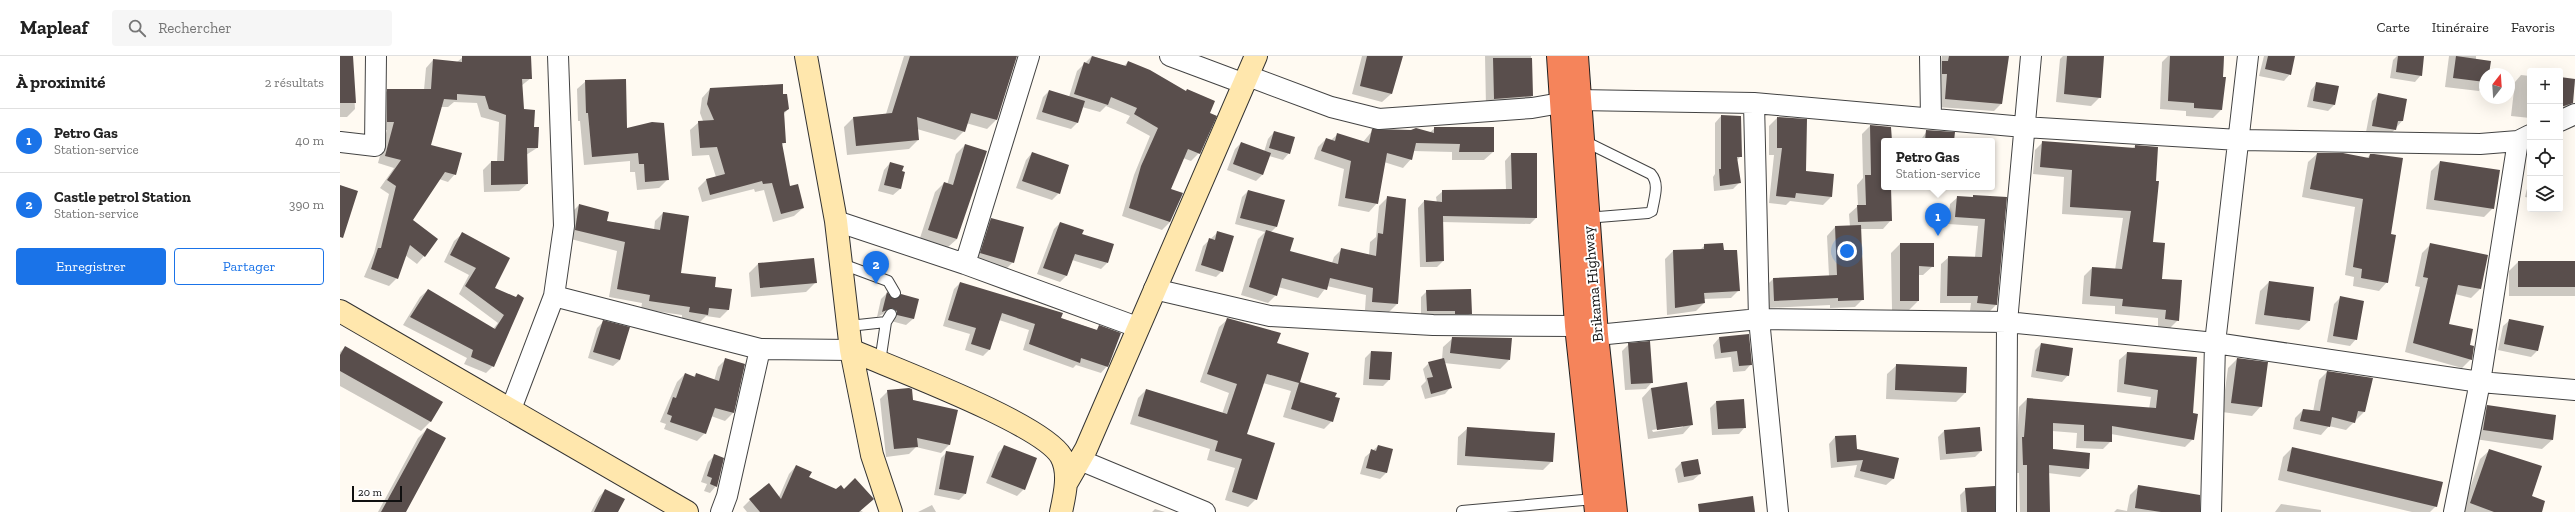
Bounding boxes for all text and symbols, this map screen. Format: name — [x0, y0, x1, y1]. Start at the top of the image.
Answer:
search box — [112, 10, 392, 46]
text: Mapleaf — [20, 16, 88, 39]
icon: search — [126, 17, 148, 39]
text: Rechercher — [158, 19, 232, 37]
text: Carte — [2376, 19, 2410, 36]
text: Itinéraire — [2432, 19, 2489, 36]
text: Favoris — [2511, 19, 2555, 36]
north arrow — [2479, 68, 2515, 104]
map controls — [2527, 68, 2563, 212]
button: + — [2527, 68, 2563, 104]
text: À proximité — [16, 72, 105, 92]
text: 2 résultats — [265, 75, 324, 90]
button: − — [2527, 104, 2563, 140]
text: Petro Gas — [54, 124, 118, 142]
text: 1 — [26, 133, 32, 148]
text: 40 m — [295, 133, 324, 148]
popup — [1881, 138, 1995, 190]
button: locate — [2527, 140, 2563, 176]
text: Station-service — [54, 142, 139, 157]
text: Petro Gas — [1896, 148, 1960, 166]
text: Station-service — [1896, 166, 1980, 181]
button: layers — [2527, 176, 2563, 212]
text: Castle petrol Station — [54, 188, 191, 206]
text: 2 — [26, 197, 32, 212]
text: 390 m — [289, 197, 324, 212]
pin: 1 — [1925, 203, 1951, 236]
text: Station-service — [54, 206, 139, 221]
street label: Brikama Highway — [1579, 225, 1607, 343]
your location — [1837, 241, 1857, 261]
button: Enregistrer — [16, 248, 166, 285]
button: Partager — [174, 248, 324, 285]
pin: 2 — [863, 251, 889, 284]
scale bar — [352, 484, 402, 503]
text: 20 m — [358, 486, 382, 499]

